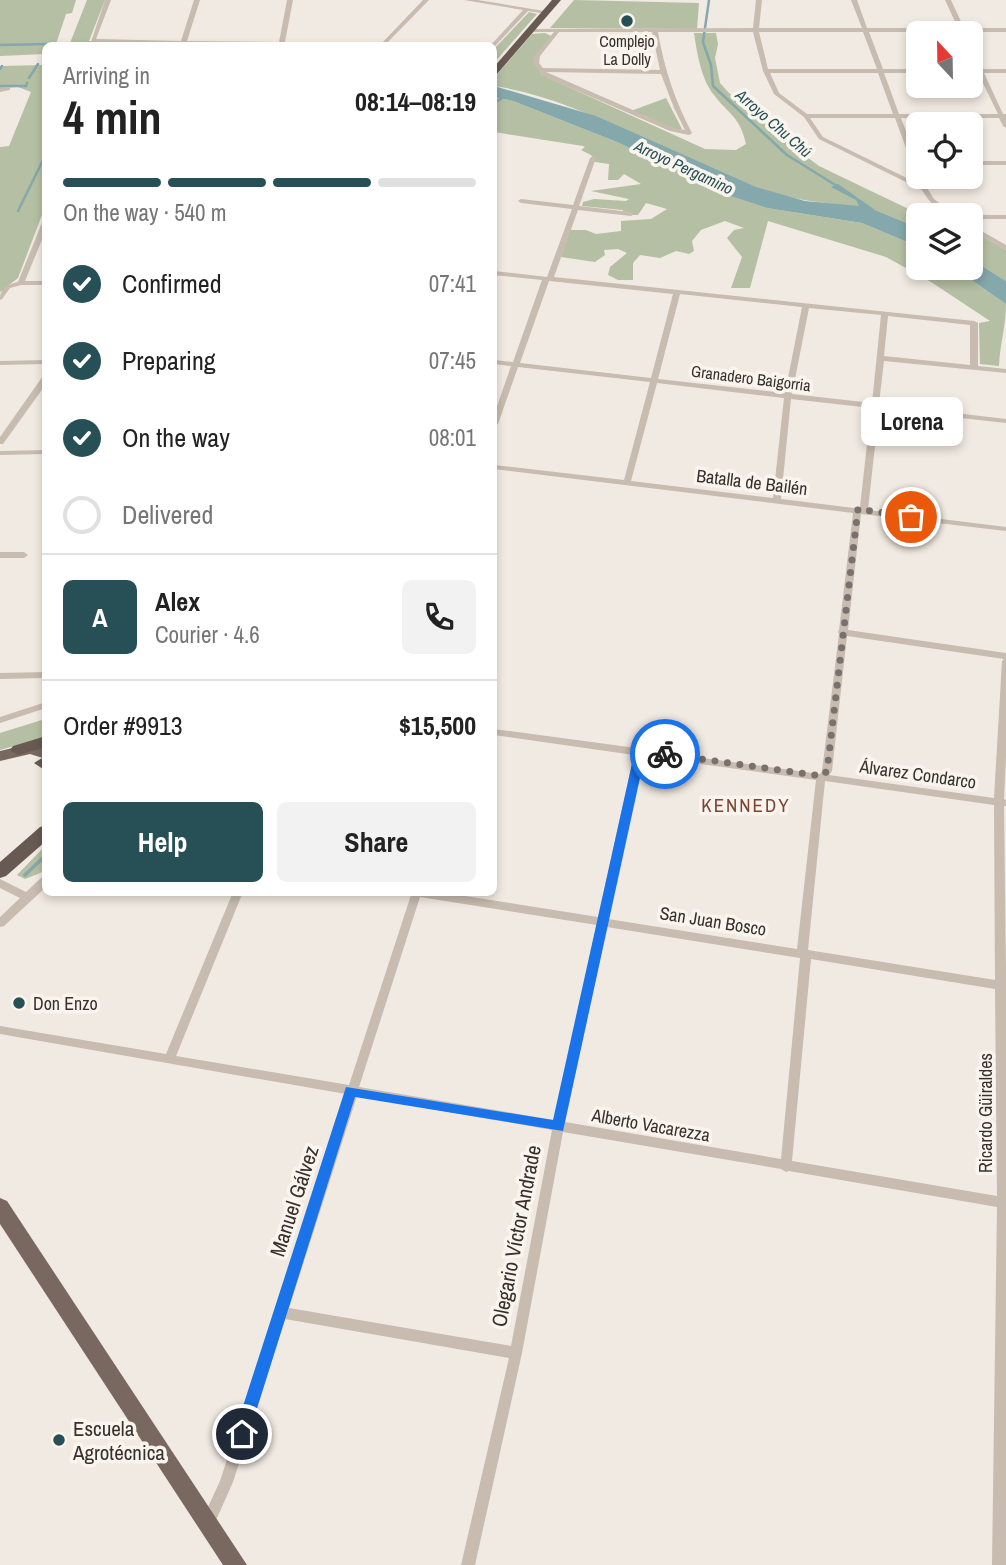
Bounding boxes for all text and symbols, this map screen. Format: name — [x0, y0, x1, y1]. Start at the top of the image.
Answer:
marker: Complejo La Dolly — [619, 13, 635, 29]
north arrow — [906, 21, 984, 98]
map controls — [906, 21, 983, 280]
place label: Complejo La Dolly — [599, 30, 655, 70]
text: Arriving in — [63, 60, 150, 91]
water label: Arroyo Chu Chú — [731, 83, 817, 162]
text: 08:14–08:19 — [355, 84, 476, 119]
text: 4 min — [63, 86, 162, 148]
button: locate — [906, 112, 983, 189]
water label: Arroyo Pergamino — [630, 134, 737, 199]
text: On the way · 540 m — [63, 197, 227, 228]
button: layers — [906, 203, 983, 280]
icon: check — [63, 265, 101, 303]
text: Confirmed — [122, 266, 222, 301]
text: 07:41 — [429, 268, 476, 299]
icon: check — [63, 342, 101, 380]
text: Preparing — [122, 343, 216, 378]
text: 07:45 — [429, 345, 476, 376]
street label: Granadero Baigorria — [690, 360, 813, 396]
callout: Lorena — [860, 398, 962, 447]
text: Lorena — [881, 406, 943, 437]
icon: check — [63, 419, 101, 457]
text: On the way — [122, 420, 230, 455]
text: 08:01 — [429, 422, 476, 453]
street label: Batalla de Bailén — [695, 463, 809, 501]
pin — [881, 487, 941, 547]
text: Delivered — [122, 497, 213, 532]
icon: bag — [892, 498, 930, 536]
button: phone — [402, 580, 476, 654]
text: Alex — [155, 584, 200, 619]
text: A — [92, 600, 108, 635]
text: Courier · 4.6 — [155, 619, 260, 650]
text: Order #9913 — [63, 708, 183, 743]
text: $15,500 — [399, 708, 476, 743]
courier — [630, 719, 700, 789]
icon: bike — [646, 735, 684, 773]
street label: Álvarez Condarco — [857, 753, 978, 795]
district label: KENNEDY — [701, 792, 791, 818]
button: Help — [63, 802, 263, 882]
button: Share — [277, 802, 476, 882]
street label: San Juan Bosco — [658, 900, 768, 942]
place label: Don Enzo — [33, 991, 98, 1016]
marker: Don Enzo — [11, 995, 27, 1011]
street label: Ricardo Güiraldes — [973, 1053, 998, 1173]
street label: Alberto Vacarezza — [589, 1102, 712, 1148]
street label: Manuel Gálvez — [262, 1142, 326, 1260]
street label: Olegario Víctor Andrade — [484, 1143, 548, 1329]
pin — [212, 1404, 272, 1464]
place label: Escuela Agrotécnica — [72, 1414, 165, 1467]
icon: home — [223, 1415, 261, 1453]
marker: Escuela Agrotécnica — [51, 1432, 67, 1448]

